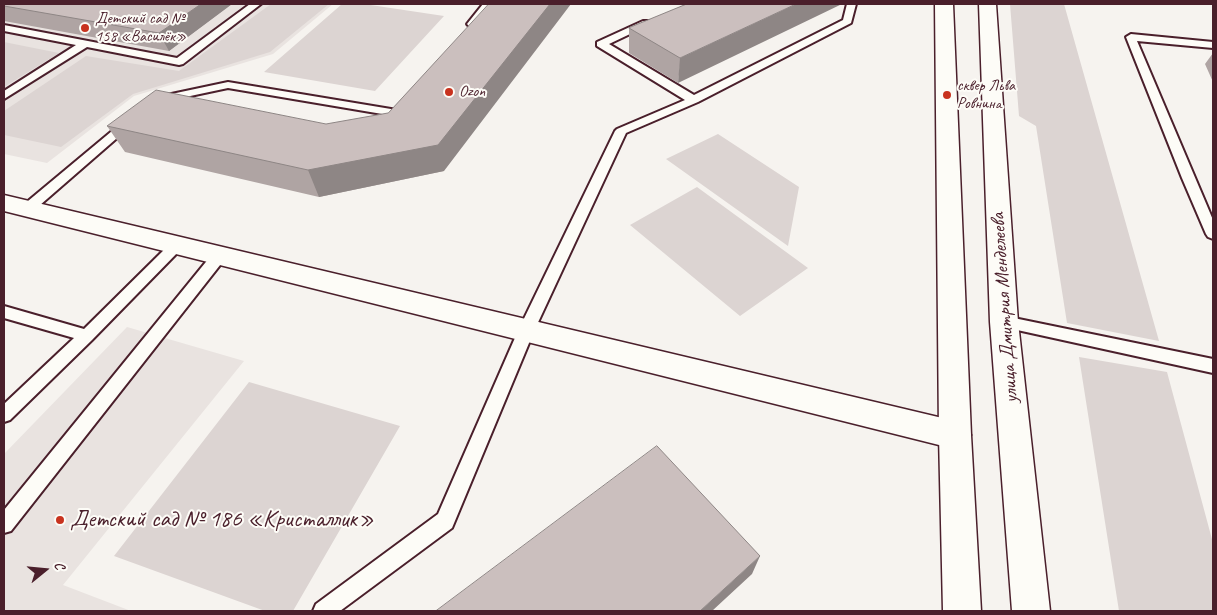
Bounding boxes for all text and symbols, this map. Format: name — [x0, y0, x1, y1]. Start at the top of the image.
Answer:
place label: Детский сад № 158 «Василёк» — [95, 9, 186, 47]
marker: Детский сад № 158 «Василёк» — [79, 22, 91, 34]
place label: сквер Льва Ровнина — [957, 76, 1015, 114]
place label: Ozon — [459, 82, 485, 102]
marker: Ozon — [443, 86, 455, 98]
marker: сквер Льва Ровнина — [941, 89, 953, 101]
street label: улица Дмитрия Менделеева — [986, 212, 1024, 404]
place label: Детский сад № 186 «Кристаллик» — [70, 506, 374, 534]
marker: Детский сад № 186 «Кристаллик» — [54, 514, 66, 526]
north arrow — [20, 545, 70, 595]
text: С — [51, 560, 69, 571]

